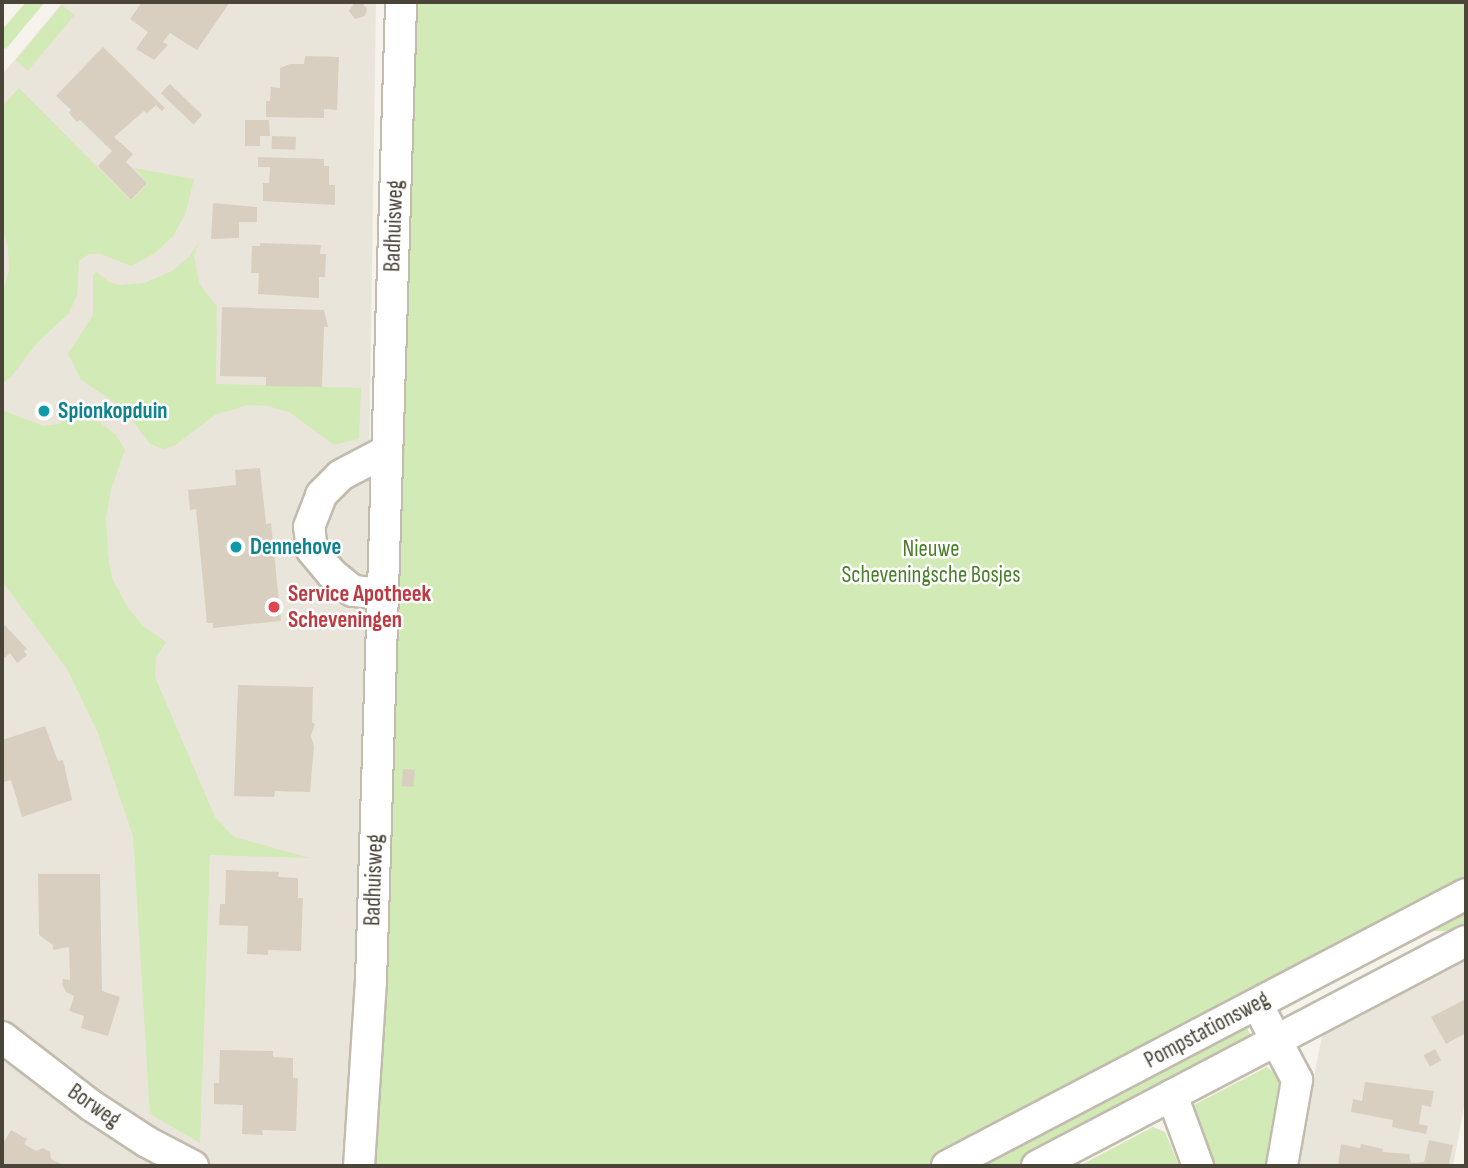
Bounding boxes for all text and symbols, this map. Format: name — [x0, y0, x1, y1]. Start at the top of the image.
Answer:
street label: Badhuisweg — [379, 180, 409, 272]
place label: Spionkopduin — [58, 397, 168, 425]
marker: Spionkopduin — [36, 403, 52, 419]
place label: Dennehove — [250, 533, 341, 561]
park label: Nieuwe Scheveningsche Bosjes — [842, 535, 1020, 589]
marker: Dennehove — [228, 539, 244, 555]
place label: Service Apotheek Scheveningen — [288, 580, 431, 634]
marker: Service Apotheek Scheveningen — [266, 599, 282, 615]
street label: Badhuisweg — [359, 834, 389, 926]
street label: Pompstationsweg — [1140, 985, 1274, 1075]
street label: Borweg — [62, 1078, 126, 1134]

